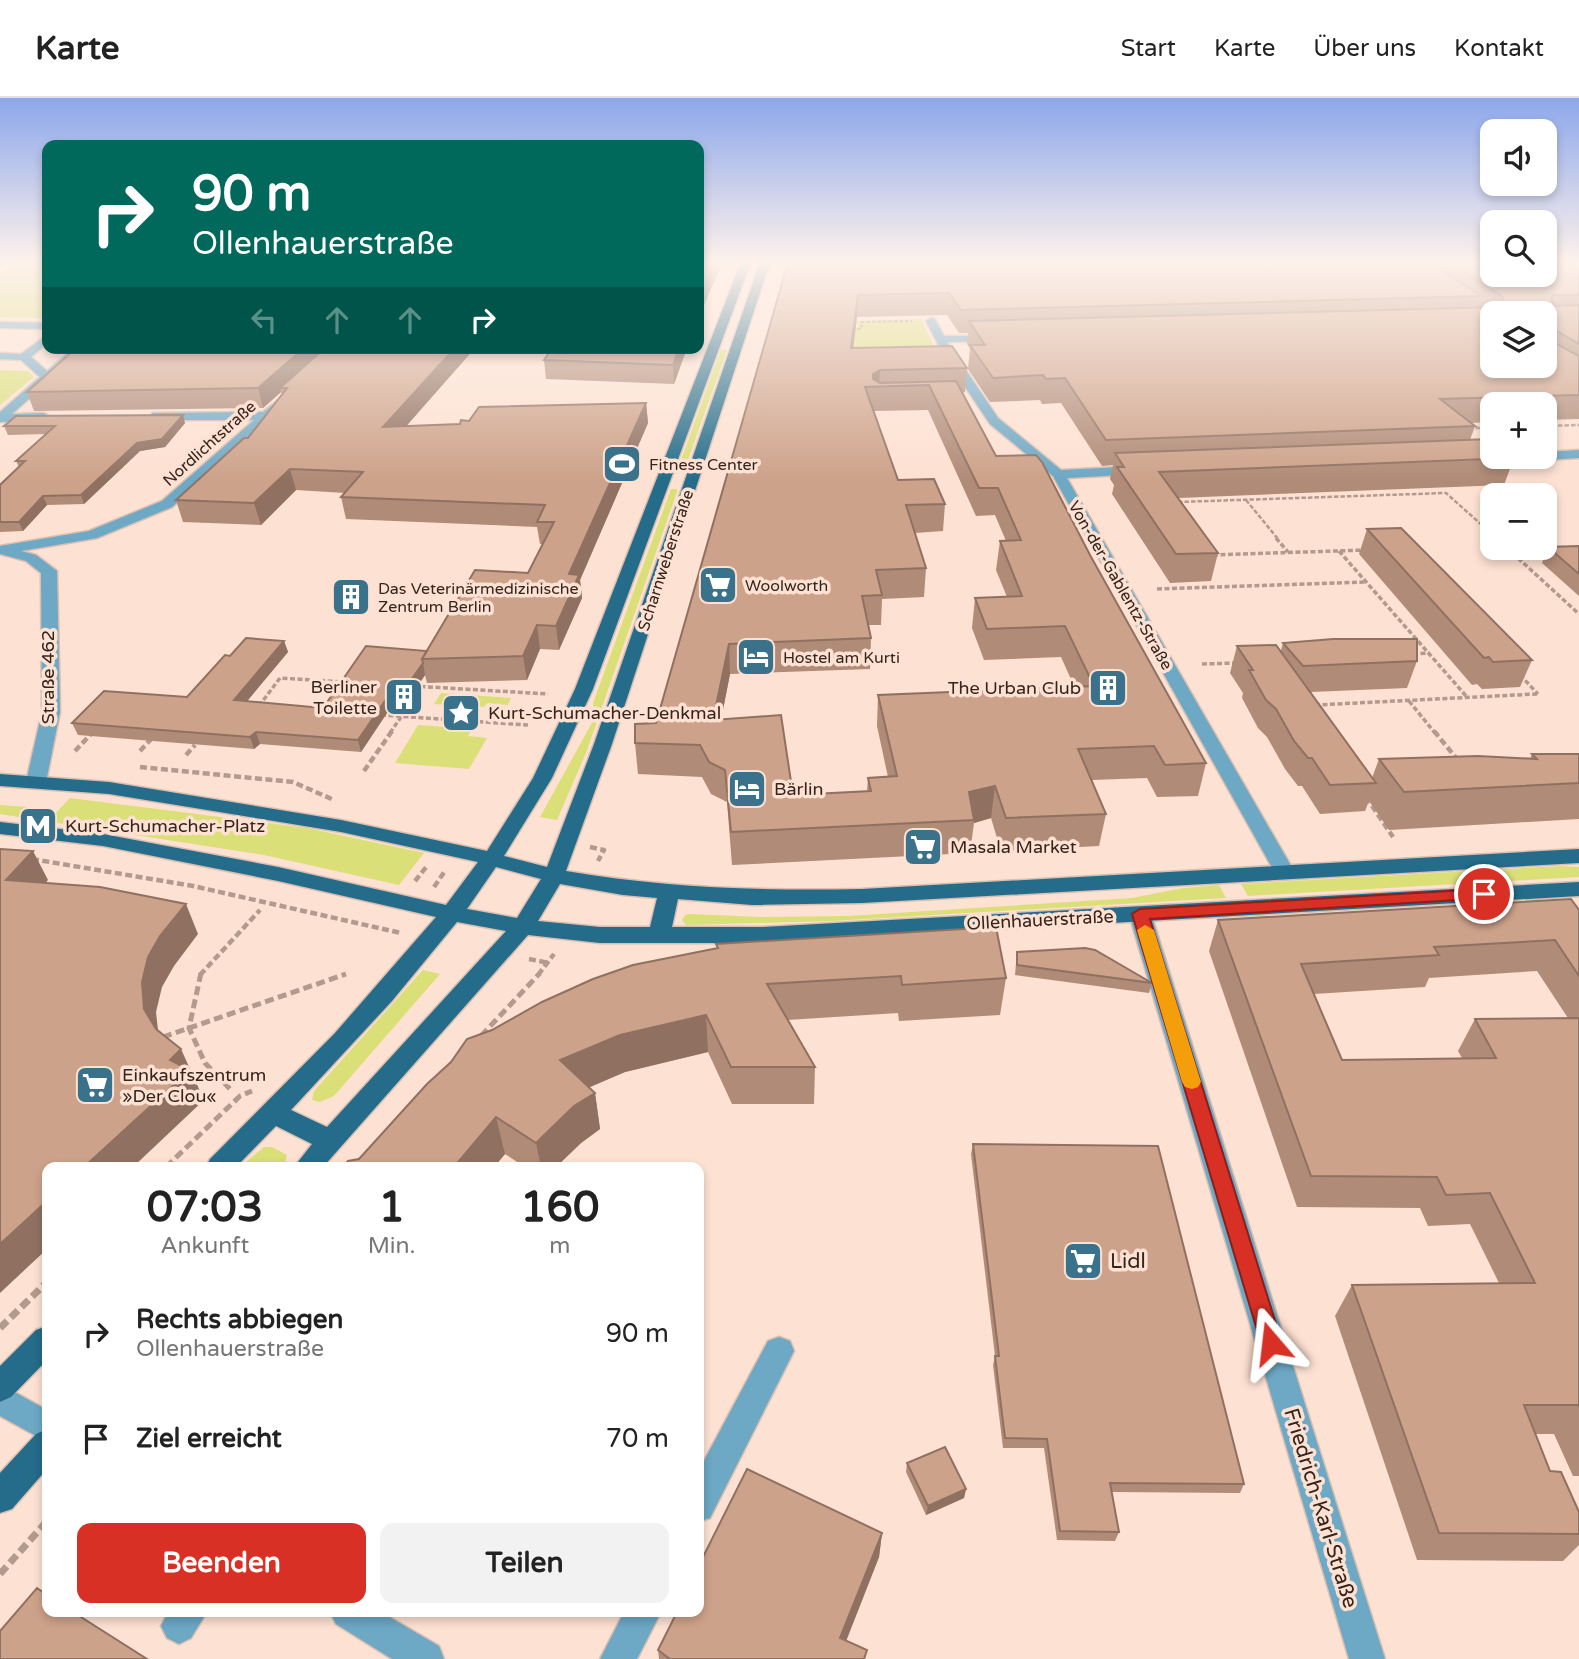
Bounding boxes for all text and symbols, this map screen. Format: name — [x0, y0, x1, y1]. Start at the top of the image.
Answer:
text: Karte — [35, 29, 119, 68]
text: Start — [1121, 34, 1176, 63]
text: Karte — [1214, 34, 1275, 63]
text: Über uns — [1313, 34, 1416, 63]
text: Kontakt — [1454, 34, 1544, 63]
map controls — [1480, 119, 1557, 560]
button: sound — [1480, 119, 1557, 196]
text: 90 m — [192, 165, 311, 224]
icon: right — [77, 168, 168, 259]
button: search — [1480, 210, 1557, 287]
text: Ollenhauerstraße — [192, 225, 454, 263]
icon: left — [245, 301, 283, 339]
icon: ahead — [318, 301, 356, 339]
icon: ahead — [391, 301, 429, 339]
icon: right — [464, 301, 502, 339]
button: layers — [1480, 301, 1557, 378]
button: + — [1480, 392, 1557, 469]
street label: Nordlichtstraße — [159, 397, 260, 491]
sports icon: Fitness Center — [601, 443, 643, 485]
place label: Fitness Center — [649, 455, 758, 475]
button: − — [1480, 483, 1557, 560]
street label: Scharnweberstraße — [634, 487, 698, 633]
street label: Von-der-Gablentz-Straße — [1064, 498, 1177, 673]
supermarket icon: Woolworth — [697, 564, 739, 606]
building icon: Das Veterinärmedizinische Zentrum Berlin — [330, 576, 372, 618]
place label: Woolworth — [745, 576, 828, 596]
place label: Das Veterinärmedizinische Zentrum Berlin — [378, 579, 579, 617]
street label: Straße 462 — [37, 630, 59, 724]
hotel icon: Hostel am Kurti — [735, 636, 777, 678]
place label: Hostel am Kurti — [783, 648, 900, 668]
building icon: The Urban Club — [1087, 667, 1129, 709]
place label: Berliner Toilette — [311, 676, 377, 719]
building icon: Berliner Toilette — [383, 676, 425, 718]
place label: The Urban Club — [948, 677, 1081, 699]
place icon: Kurt-Schumacher-Denkmal — [440, 692, 482, 734]
place label: Kurt-Schumacher-Denkmal — [488, 702, 721, 724]
hotel icon: Bärlin — [726, 768, 768, 810]
place label: Bärlin — [774, 778, 823, 800]
metro station icon: Kurt-Schumacher-Platz — [17, 805, 59, 847]
place label: Kurt-Schumacher-Platz — [65, 815, 265, 837]
supermarket icon: Masala Market — [902, 826, 944, 868]
place label: Masala Market — [950, 836, 1077, 858]
pin — [1454, 864, 1514, 924]
icon: arrive — [1465, 875, 1503, 913]
street label: Ollenhauerstraße — [966, 905, 1114, 935]
supermarket icon: Einkaufszentrum »Der Clou« — [74, 1064, 116, 1106]
place label: Einkaufszentrum »Der Clou« — [122, 1064, 266, 1107]
text: 07:03 — [147, 1182, 263, 1233]
text: 1 — [378, 1182, 405, 1233]
text: 160 — [520, 1182, 599, 1233]
text: Ankunft — [161, 1232, 249, 1260]
text: Min. — [368, 1232, 415, 1260]
text: m — [549, 1232, 570, 1260]
supermarket icon: Lidl — [1062, 1240, 1104, 1282]
place label: Lidl — [1110, 1249, 1146, 1274]
text: Rechts abbiegen — [136, 1304, 343, 1335]
position arrow — [1234, 1306, 1308, 1380]
icon: right — [77, 1315, 115, 1353]
text: 90 m — [606, 1318, 669, 1349]
text: Ollenhauerstraße — [136, 1335, 324, 1363]
street label: Friedrich-Karl-Straße — [1278, 1405, 1363, 1611]
icon: arrive — [77, 1420, 115, 1458]
text: Ziel erreicht — [136, 1423, 282, 1454]
text: 70 m — [606, 1423, 669, 1454]
button: Beenden — [77, 1523, 366, 1603]
button: Teilen — [380, 1523, 669, 1603]

